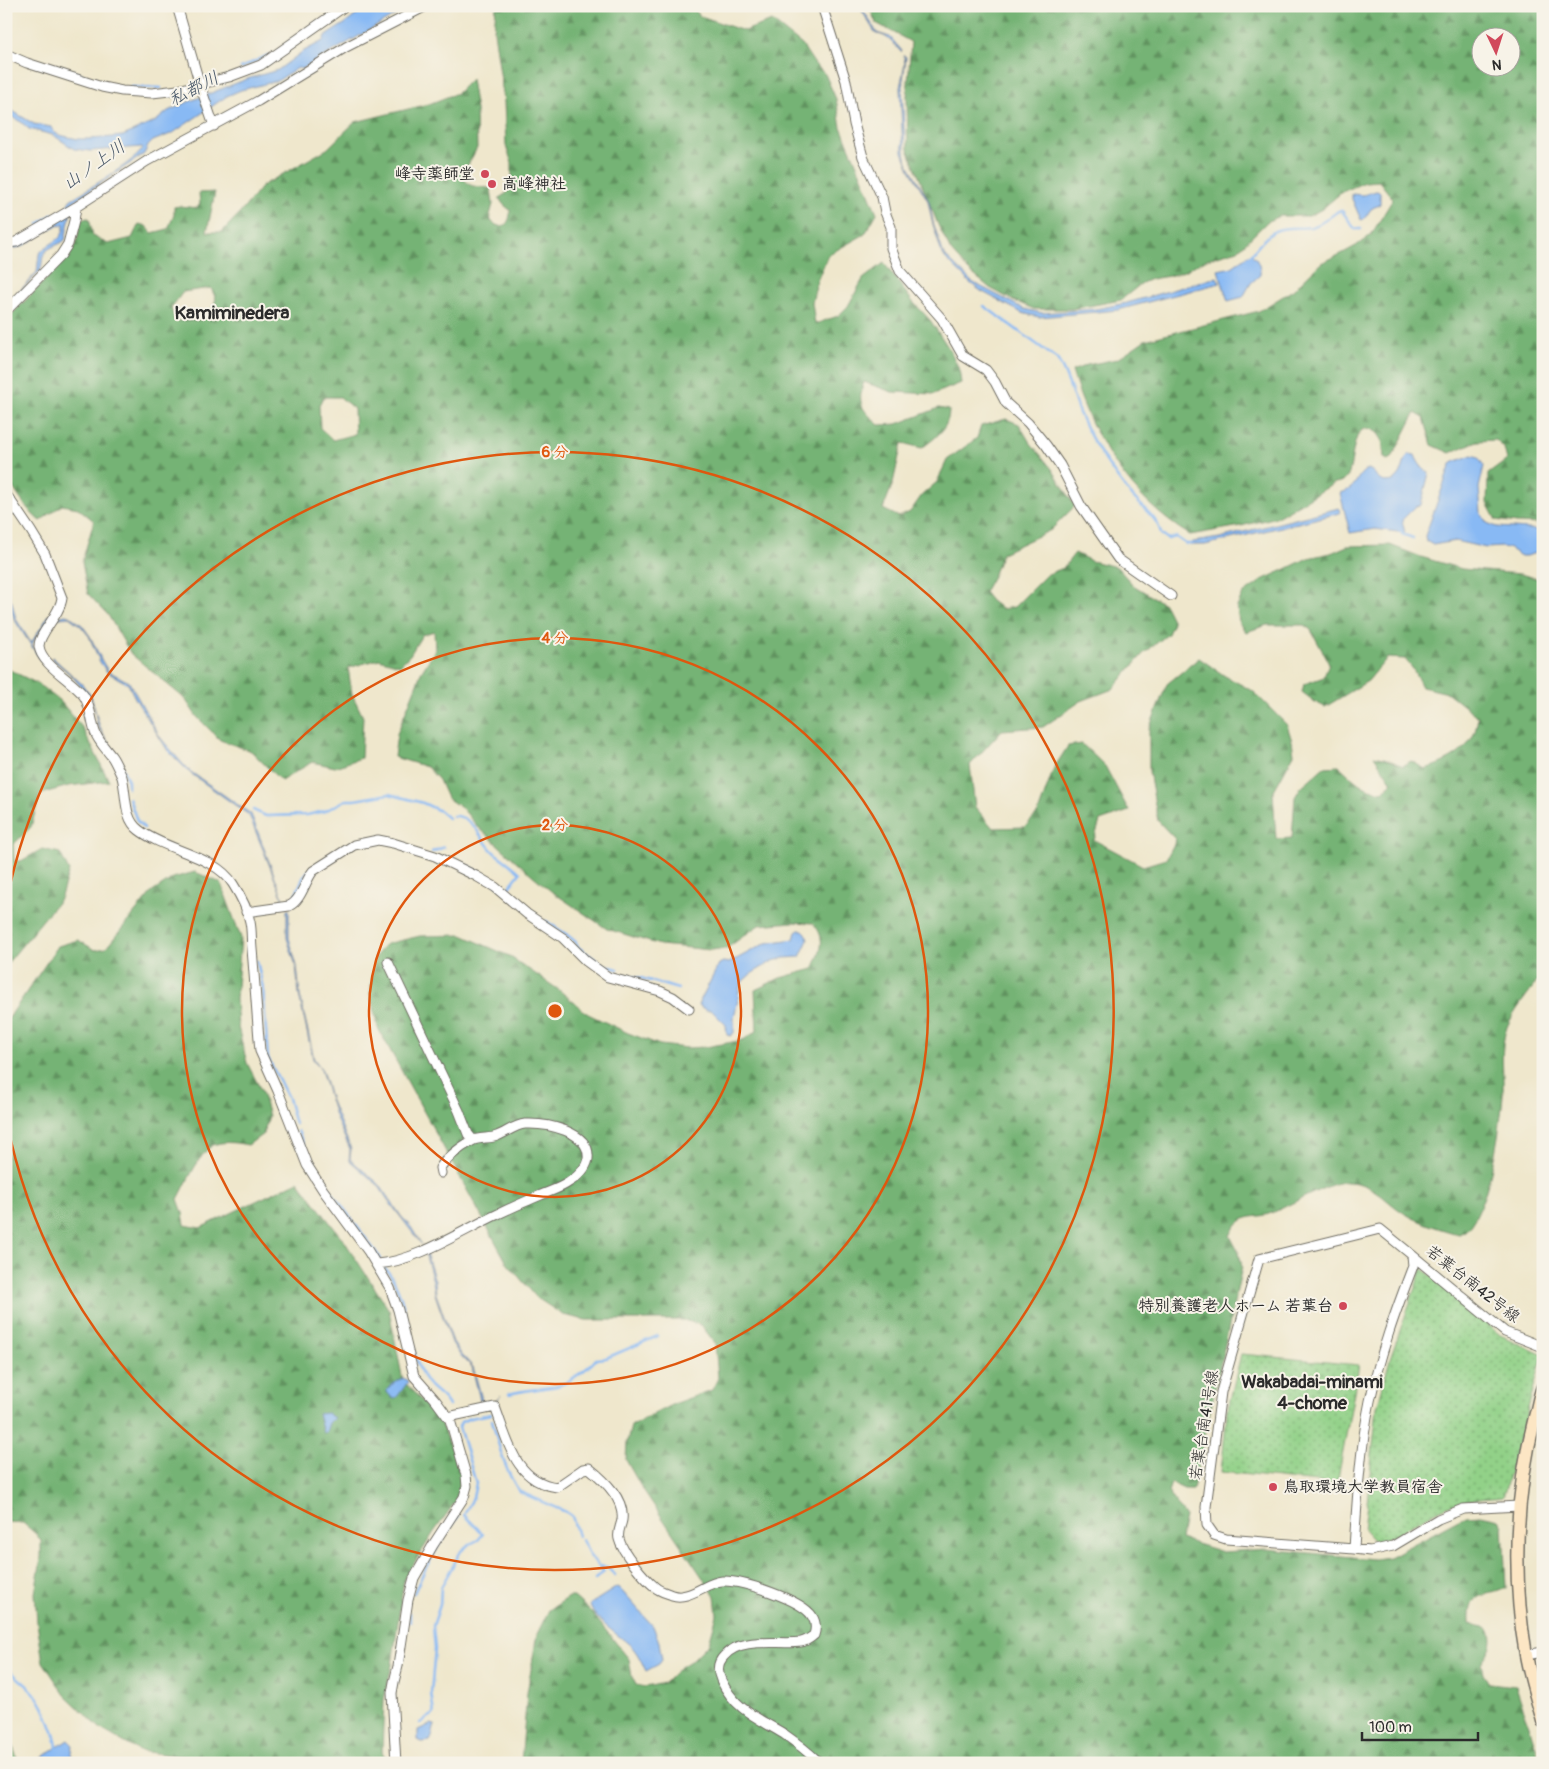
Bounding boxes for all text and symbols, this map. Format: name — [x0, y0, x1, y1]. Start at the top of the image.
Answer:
north arrow — [1472, 28, 1522, 78]
text: N — [1492, 56, 1502, 73]
water label: 私都川 — [165, 66, 223, 112]
water label: 山ノ上川 — [58, 135, 130, 195]
place label: 峰寺薬師堂 — [395, 164, 475, 184]
marker: 峰寺薬師堂 — [479, 168, 491, 180]
place label: 高峰神社 — [502, 174, 566, 194]
marker: 高峰神社 — [486, 178, 498, 190]
district label: Kamiminedera — [175, 301, 290, 325]
text: 6 分 — [542, 443, 569, 462]
text: 4 分 — [542, 629, 568, 648]
text: 2 分 — [542, 816, 568, 835]
centre of rings — [546, 1002, 564, 1020]
street label: 若葉台南42号線 — [1422, 1241, 1524, 1327]
place label: 特別養護老人ホーム 若葉台 — [1138, 1296, 1333, 1316]
marker: 特別養護老人ホーム 若葉台 — [1337, 1300, 1349, 1312]
street label: 若葉台南41号線 — [1185, 1368, 1223, 1482]
district label: Wakabadai-minami 4-chome — [1241, 1371, 1383, 1415]
place label: 鳥取環境大学教員宿舎 — [1283, 1477, 1443, 1497]
marker: 鳥取環境大学教員宿舎 — [1267, 1481, 1279, 1493]
scale bar — [1362, 1709, 1478, 1741]
text: 100 m — [1369, 1718, 1412, 1737]

